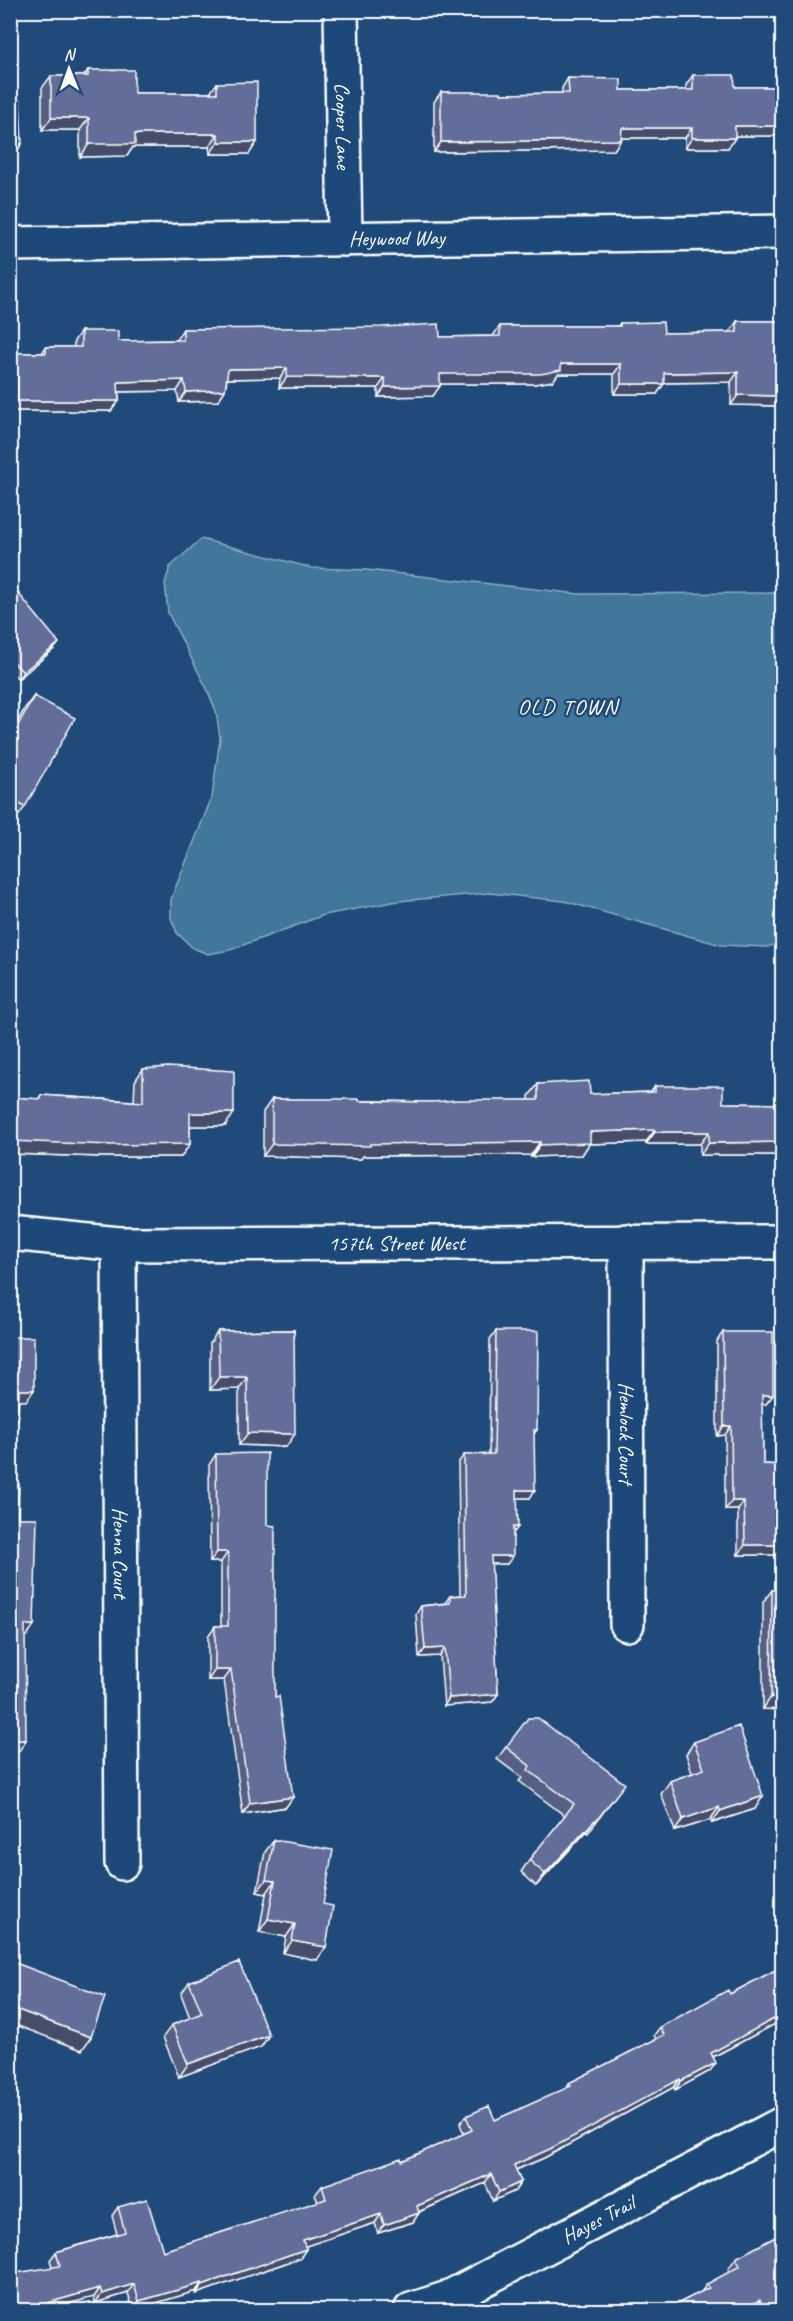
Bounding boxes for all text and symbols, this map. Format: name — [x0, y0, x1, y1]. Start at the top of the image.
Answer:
north arrow — [39, 39, 99, 99]
text: N — [64, 45, 77, 65]
street label: Cooper Lane — [329, 82, 357, 171]
street label: Heywood Way — [349, 224, 447, 252]
district label: OLD TOWN — [518, 693, 620, 721]
street label: 157th Street West — [328, 1230, 467, 1256]
street label: Hemlock Court — [613, 1382, 640, 1487]
street label: Henna Court — [107, 1507, 134, 1601]
street label: Hayes Trail — [557, 2189, 642, 2250]

